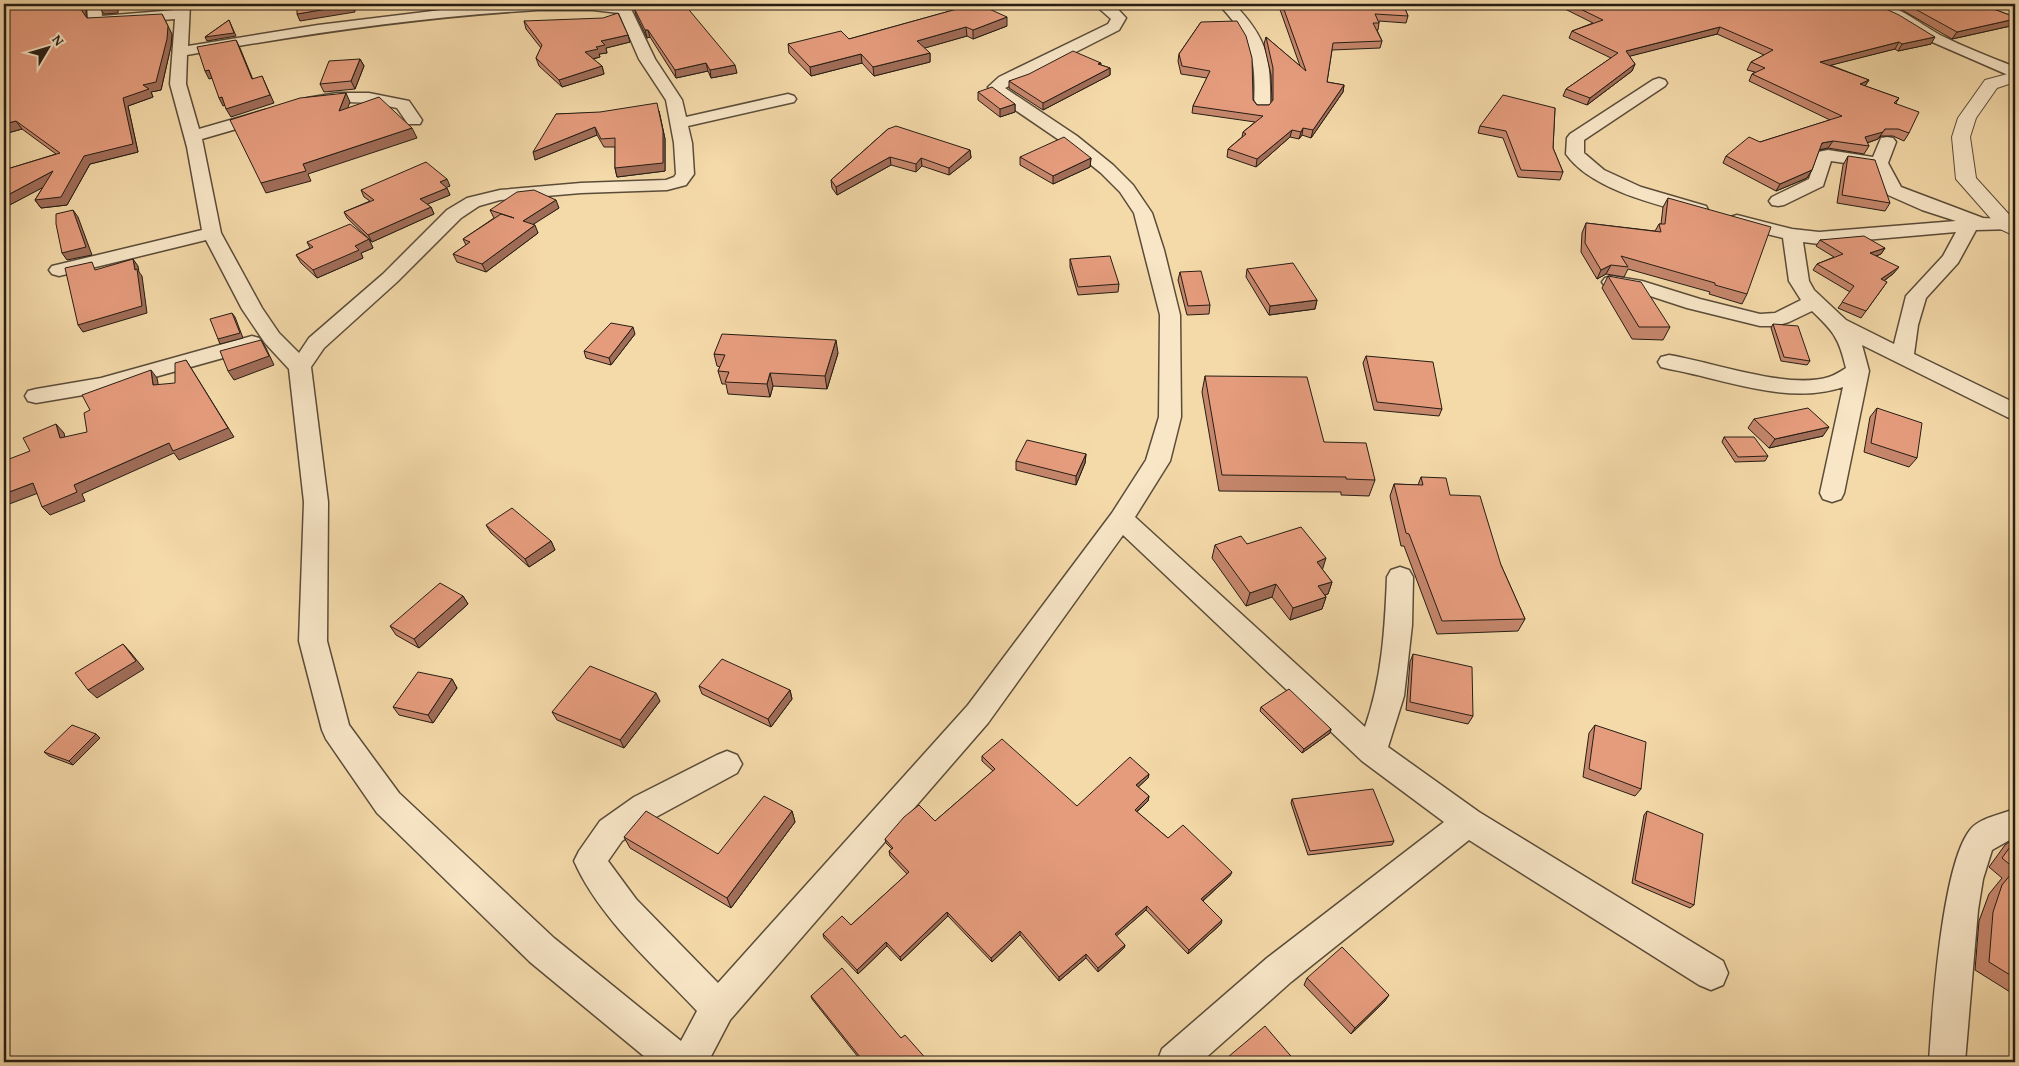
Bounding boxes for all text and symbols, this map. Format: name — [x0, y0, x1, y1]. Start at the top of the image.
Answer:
north arrow — [22, 22, 72, 72]
text: N — [47, 30, 69, 50]

